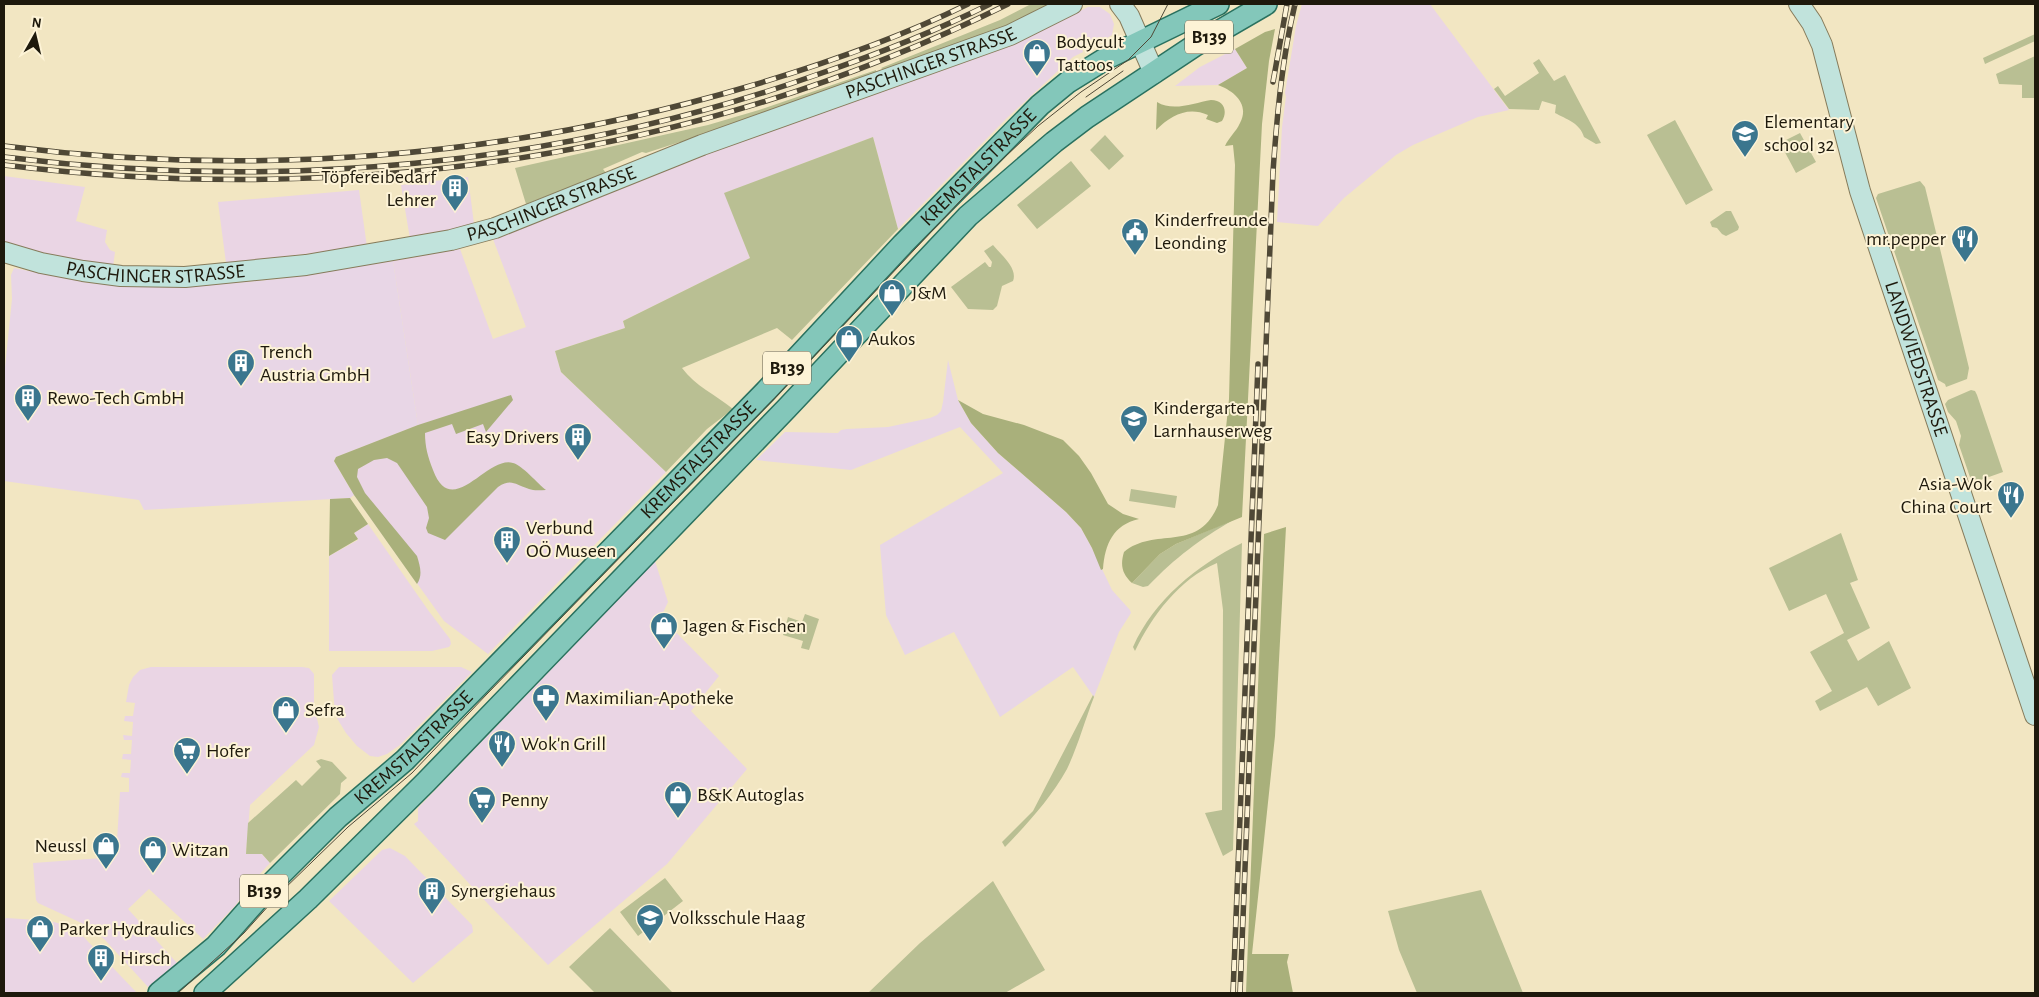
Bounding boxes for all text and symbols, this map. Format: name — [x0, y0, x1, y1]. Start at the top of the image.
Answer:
north arrow — [10, 10, 60, 60]
text: N — [31, 16, 42, 31]
road number: B139 — [1185, 21, 1233, 54]
street label: PASCHINGER STRASSE — [843, 23, 1020, 103]
place label: Bodycult Tattoos — [1056, 32, 1125, 75]
shop icon: Bodycult Tattoos — [1022, 38, 1052, 77]
street label: KREMSTALSTRASSE — [917, 105, 1040, 230]
place label: Elementary school 32 — [1764, 112, 1854, 155]
school or university icon: Elementary school 32 — [1730, 119, 1760, 158]
street label: PASCHINGER STRASSE — [465, 163, 639, 245]
place label: Töpfereibedarf Lehrer — [321, 167, 437, 210]
building icon: Töpfereibedarf Lehrer — [440, 173, 470, 212]
place label: Kinderfreunde Leonding — [1154, 210, 1268, 253]
public building icon: Kinderfreunde Leonding — [1120, 217, 1150, 256]
restaurant icon: mr.pepper — [1950, 224, 1980, 263]
place label: mr.pepper — [1866, 229, 1947, 249]
street label: PASCHINGER STRASSE — [64, 258, 246, 287]
shop icon: J&M — [877, 278, 907, 317]
street label: LANDWIEDSTRASSE — [1881, 279, 1951, 439]
place label: J&M — [911, 283, 947, 303]
shop icon: Aukos — [834, 324, 864, 363]
place label: Aukos — [868, 329, 915, 349]
place label: Trench Austria GmbH — [260, 342, 370, 385]
building icon: Trench Austria GmbH — [226, 348, 256, 387]
road number: B139 — [763, 352, 811, 384]
building icon: Rewo-Tech GmbH — [13, 383, 43, 422]
place label: Rewo-Tech GmbH — [47, 388, 185, 408]
street label: KREMSTALSTRASSE — [637, 397, 760, 523]
place label: Kindergarten Larnhauserweg — [1153, 398, 1273, 441]
school or university icon: Kindergarten Larnhauserweg — [1119, 404, 1149, 443]
building icon: Easy Drivers — [563, 422, 593, 461]
place label: Easy Drivers — [466, 427, 559, 447]
place label: Asia-Wok China Court — [1901, 474, 1993, 517]
restaurant icon: Asia-Wok China Court — [1996, 480, 2026, 519]
place label: Verbund OÖ Museen — [526, 518, 616, 561]
building icon: Verbund OÖ Museen — [492, 525, 522, 564]
shop icon: Jagen & Fischen — [649, 611, 679, 650]
place label: Jagen & Fischen — [683, 616, 806, 636]
pharmacy icon: Maximilian-Apotheke — [531, 683, 561, 722]
street label: KREMSTALSTRASSE — [350, 687, 477, 809]
place label: Maximilian-Apotheke — [565, 688, 734, 708]
shop icon: Sefra — [271, 695, 301, 734]
place label: Sefra — [305, 700, 345, 720]
restaurant icon: Wok'n Grill — [487, 729, 517, 768]
place label: Wok'n Grill — [521, 734, 606, 754]
supermarket icon: Hofer — [172, 736, 202, 775]
place label: Hofer — [206, 741, 251, 761]
shop icon: B&K Autoglas — [663, 780, 693, 819]
supermarket icon: Penny — [467, 785, 497, 824]
place label: B&K Autoglas — [697, 785, 804, 805]
place label: Penny — [501, 790, 549, 810]
shop icon: Neussl — [91, 831, 121, 870]
shop icon: Witzan — [138, 835, 168, 874]
place label: Neussl — [35, 836, 87, 856]
place label: Witzan — [172, 840, 229, 860]
road number: B139 — [240, 874, 288, 908]
building icon: Synergiehaus — [417, 876, 447, 915]
place label: Synergiehaus — [451, 881, 556, 901]
school or university icon: Volksschule Haag — [635, 903, 665, 942]
place label: Volksschule Haag — [669, 908, 806, 928]
shop icon: Parker Hydraulics — [25, 914, 55, 953]
place label: Parker Hydraulics — [59, 919, 194, 939]
building icon: Hirsch — [86, 943, 116, 982]
place label: Hirsch — [120, 948, 170, 968]

